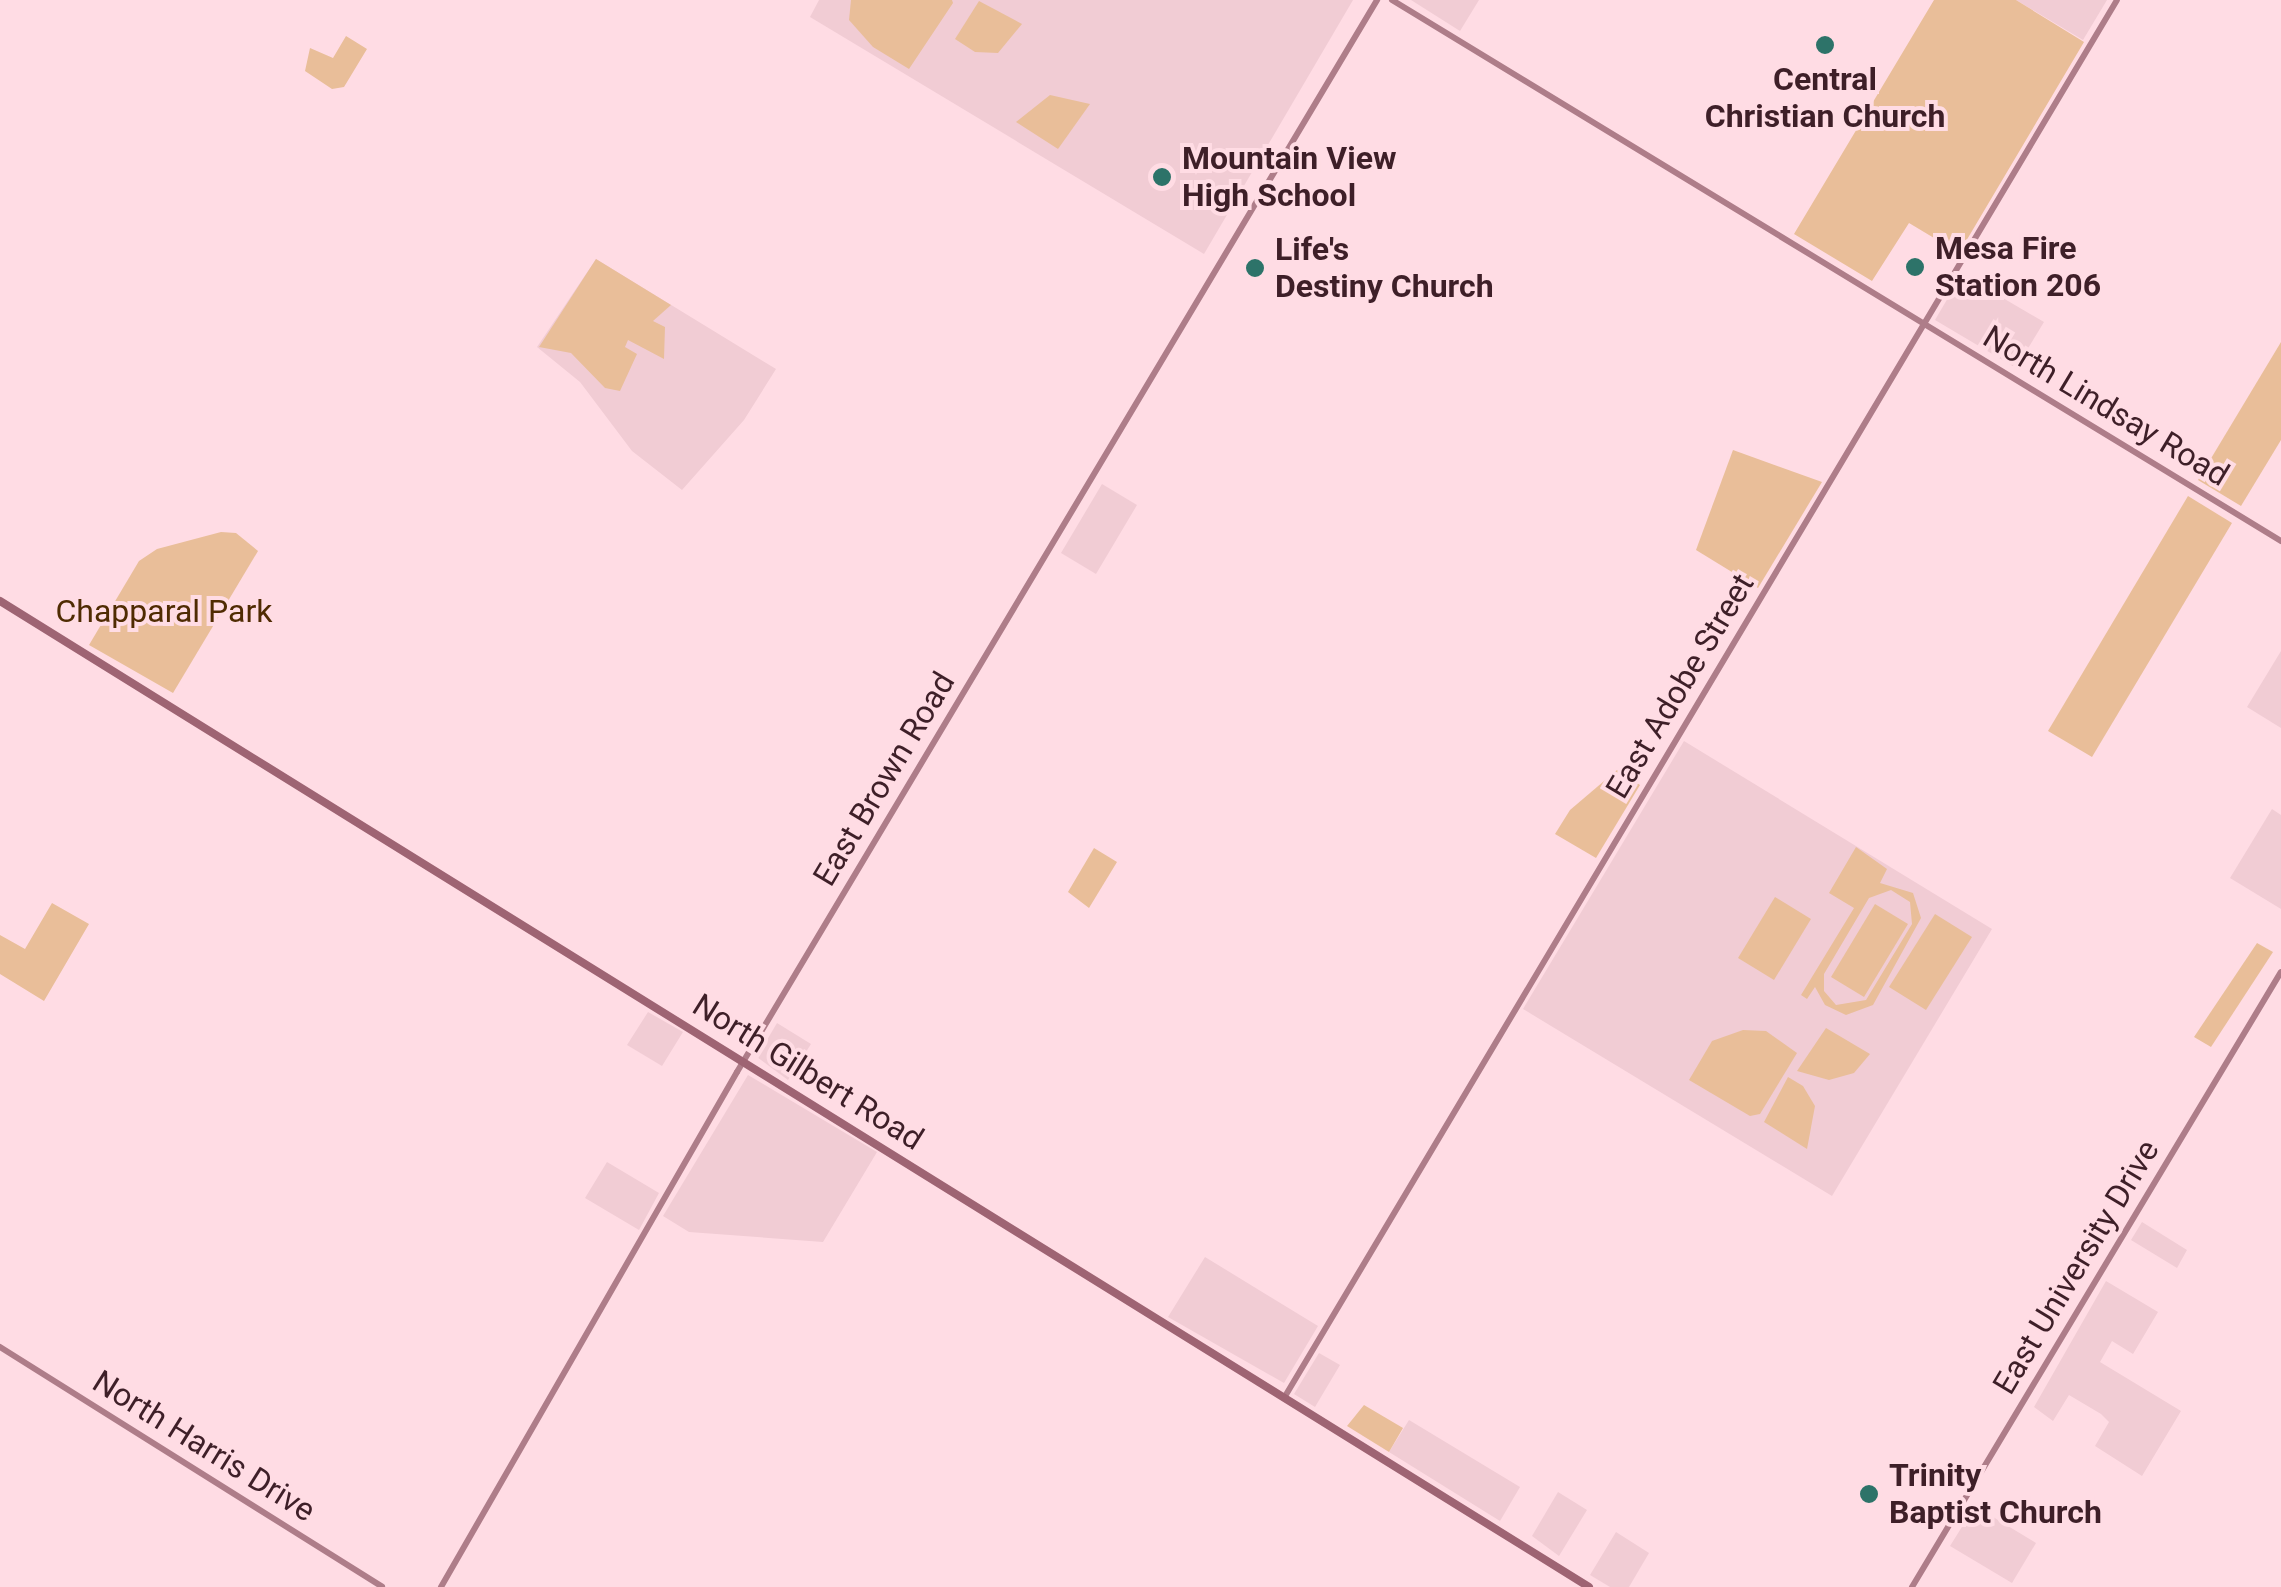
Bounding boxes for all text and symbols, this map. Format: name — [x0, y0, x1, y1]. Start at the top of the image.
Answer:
marker: Central Christian Church — [1814, 34, 1836, 56]
place label: Central Christian Church — [1705, 61, 1945, 136]
place label: Mountain View High School — [1182, 140, 1396, 215]
marker: Mountain View High School — [1151, 166, 1173, 188]
place label: Mesa Fire Station 206 — [1935, 230, 2101, 305]
place label: Life's Destiny Church — [1275, 231, 1494, 306]
marker: Mesa Fire Station 206 — [1904, 256, 1926, 278]
marker: Life's Destiny Church — [1244, 257, 1266, 279]
street label: North Lindsay Road — [1976, 318, 2236, 494]
street label: East Adobe Street — [1598, 567, 1762, 805]
park label: Chapparal Park — [55, 592, 273, 630]
street label: East Brown Road — [805, 665, 963, 893]
street label: North Gilbert Road — [686, 986, 930, 1158]
street label: East University Drive — [1985, 1133, 2167, 1401]
street label: North Harris Drive — [86, 1362, 322, 1530]
place label: Trinity Baptist Church — [1889, 1457, 2102, 1532]
marker: Trinity Baptist Church — [1858, 1483, 1880, 1505]

